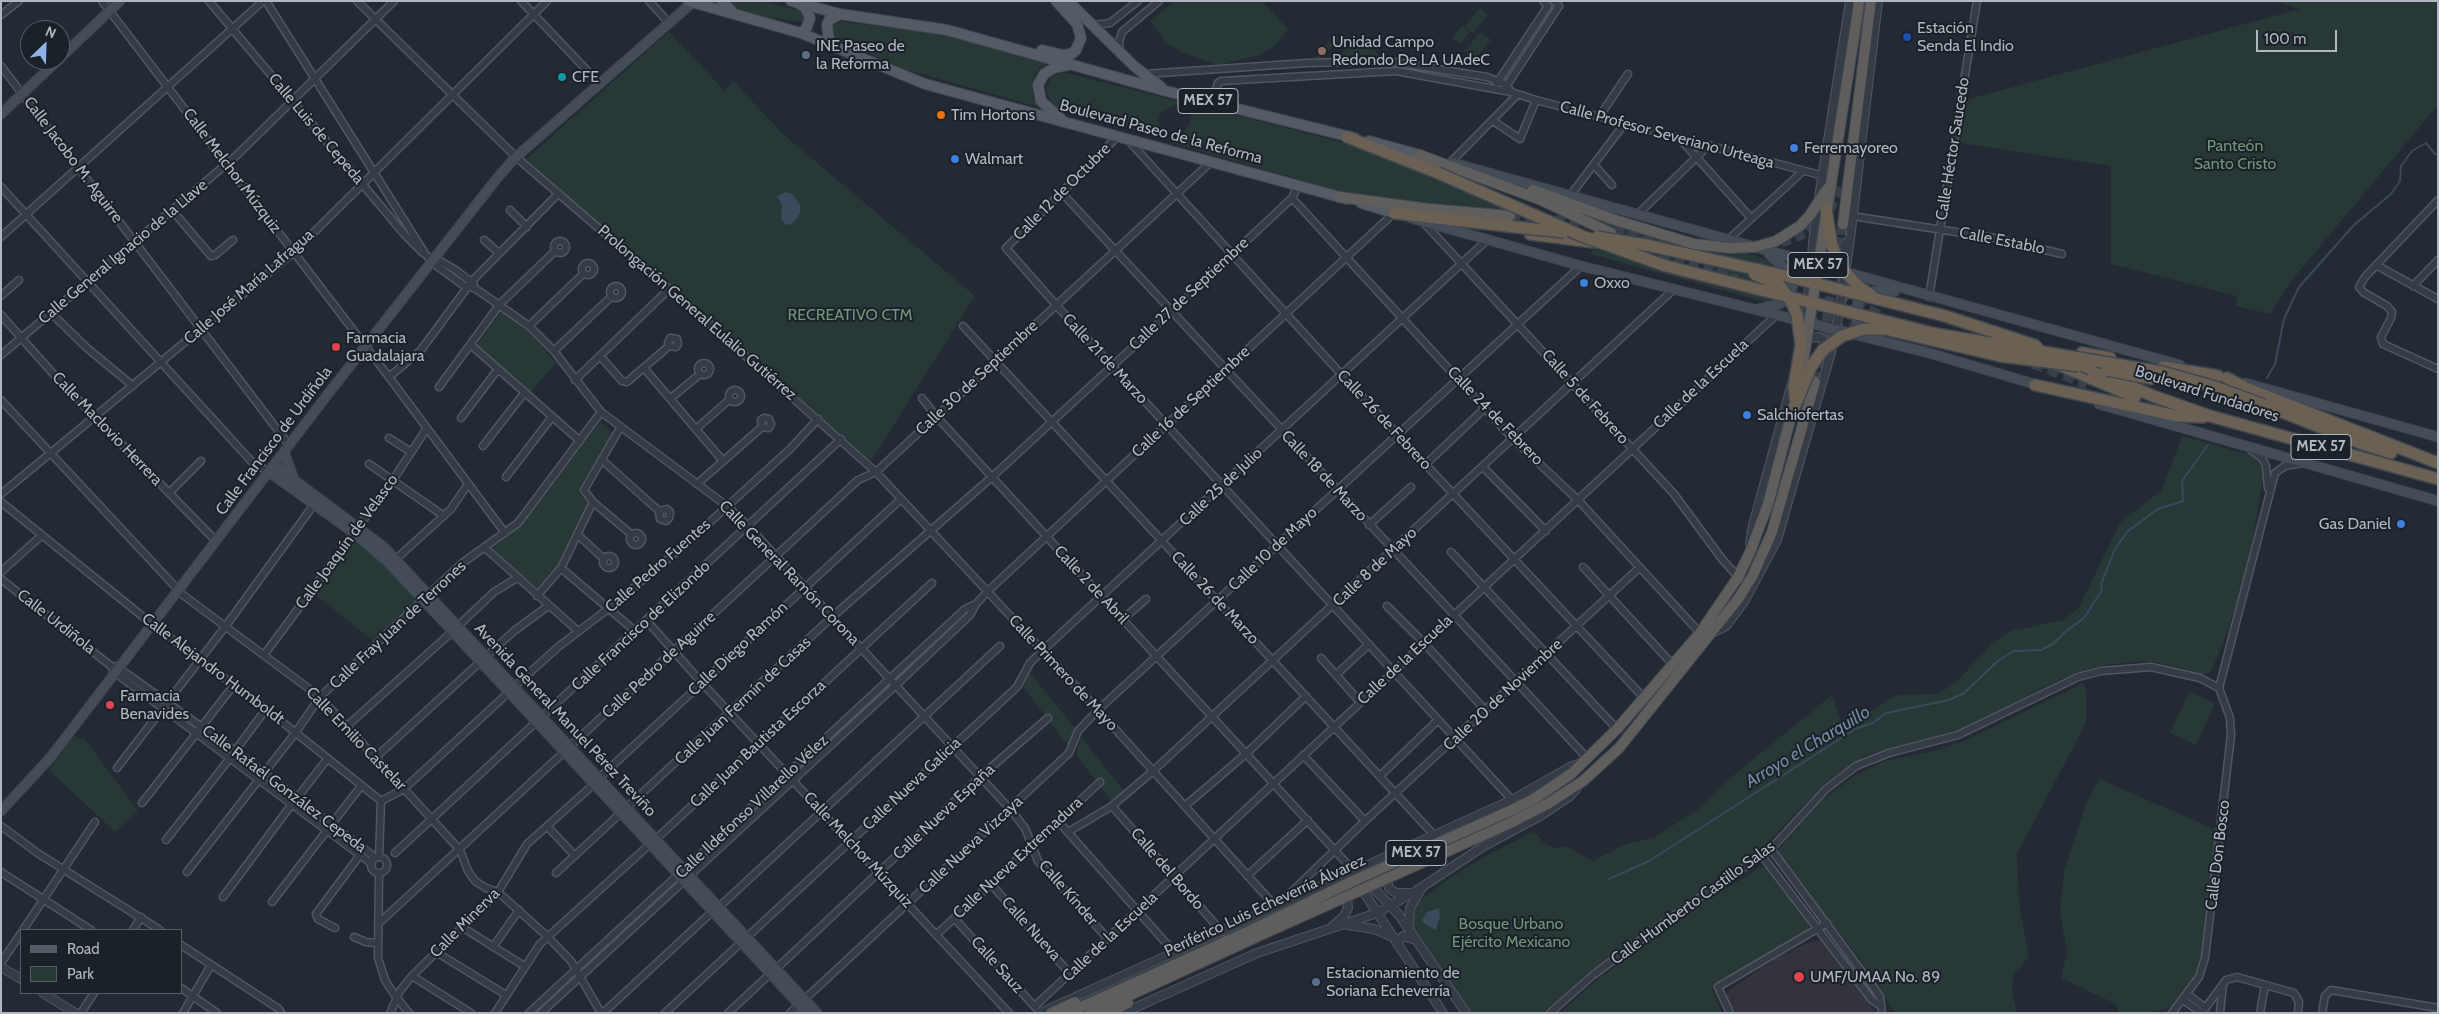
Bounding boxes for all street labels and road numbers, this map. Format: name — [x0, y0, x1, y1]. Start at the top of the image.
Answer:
street label: Calle Luis de Cepeda — [264, 70, 368, 188]
street label: Calle Héctor Saucedo — [1932, 76, 1974, 222]
road number: MEX 57 — [1178, 88, 1238, 114]
street label: Calle Jacobo M. Aguirre — [19, 93, 127, 227]
street label: Boulevard Paseo de la Reforma — [1058, 96, 1264, 168]
street label: Calle Profesor Severiano Urteaga — [1558, 97, 1776, 173]
street label: Calle Melchor Múzquiz — [179, 105, 285, 237]
street label: Calle 12 de Octubre — [1009, 139, 1115, 245]
street label: Calle General Ignacio de la Llave — [34, 176, 212, 328]
street label: Prolongación General Eulalio Gutiérrez — [594, 221, 800, 405]
street label: Calle Establo — [1958, 223, 2046, 259]
street label: Calle José María Lafragua — [180, 225, 318, 349]
street label: Calle 27 de Septiembre — [1125, 234, 1253, 354]
road number: MEX 57 — [1788, 252, 1848, 278]
street label: Calle 21 de Marzo — [1058, 310, 1152, 408]
street label: Calle 30 de Septiembre — [912, 316, 1042, 440]
street label: Calle de la Escuela — [1649, 335, 1753, 433]
street label: Calle 16 de Septiembre — [1128, 342, 1254, 462]
street label: Calle 5 de Febrero — [1537, 346, 1633, 448]
street label: Boulevard Fundadores — [2133, 362, 2281, 426]
street label: Calle Francisco de Urdiñola — [212, 363, 336, 519]
street label: Calle 24 de Febrero — [1443, 363, 1547, 469]
street label: Calle 26 de Febrero — [1333, 366, 1435, 474]
street label: Calle Maclovio Herrera — [48, 368, 166, 490]
street label: Calle 18 de Marzo — [1277, 426, 1371, 526]
road number: MEX 57 — [2291, 434, 2351, 460]
street label: Calle 25 de Julio — [1176, 444, 1266, 530]
street label: Calle Joaquín de Velasco — [292, 471, 402, 613]
street label: Calle General Ramón Corona — [715, 497, 863, 649]
street label: Calle 10 de Mayo — [1225, 503, 1321, 595]
street label: Calle Pedro Fuentes — [601, 515, 715, 617]
street label: Calle 8 de Mayo — [1329, 523, 1421, 611]
street label: Calle 2 de Abril — [1050, 542, 1132, 628]
street label: Calle 26 de Marzo — [1167, 547, 1263, 649]
street label: Calle Fray Juan de Terrones — [326, 557, 470, 693]
street label: Calle Francisco de Elizondo — [568, 557, 714, 695]
street label: Calle Urdiñola — [13, 585, 99, 659]
street label: Calle Diego Ramón — [684, 598, 792, 700]
street label: Calle Pedro de Aguirre — [598, 607, 720, 723]
street label: Calle Alejandro Humboldt — [138, 609, 288, 729]
street label: Calle Primero de Mayo — [1004, 611, 1122, 735]
street label: Calle de la Escuela — [1353, 611, 1457, 709]
street label: Avenida General Manuel Pérez Treviño — [470, 619, 660, 821]
street label: Calle Juan Fermín de Casas — [671, 633, 815, 769]
street label: Calle 20 de Noviembre — [1440, 635, 1566, 755]
street label: Calle Juan Bautista Escorza — [686, 676, 830, 812]
street label: Calle Emilio Castelar — [302, 683, 410, 795]
street label: Calle Rafaél González Cepeda — [198, 721, 370, 857]
street label: Calle Ildefonso Villarello Vélez — [672, 731, 832, 883]
street label: Calle Nueva Galicia — [859, 734, 965, 834]
street label: Calle Nueva España — [889, 760, 999, 864]
street label: Calle Melchor Múzquiz — [799, 788, 917, 912]
street label: Calle Nueva Vizcaya — [915, 792, 1027, 898]
street label: Calle Nueva Extremadura — [949, 793, 1087, 923]
street label: Calle Don Bosco — [2202, 799, 2234, 911]
street label: Calle del Bordo — [1126, 824, 1208, 914]
street label: Calle Humberto Castillo Salas — [1607, 837, 1779, 969]
road number: MEX 57 — [1386, 840, 1446, 866]
street label: Periférico Luis Echeverría Álvarez — [1161, 851, 1369, 961]
street label: Calle Kínder — [1034, 856, 1102, 930]
street label: Calle Minerva — [426, 884, 504, 962]
street label: Calle de la Escuela — [1058, 888, 1162, 986]
street label: Calle Nueva — [997, 893, 1065, 965]
street label: Calle Sauz — [967, 933, 1027, 997]

